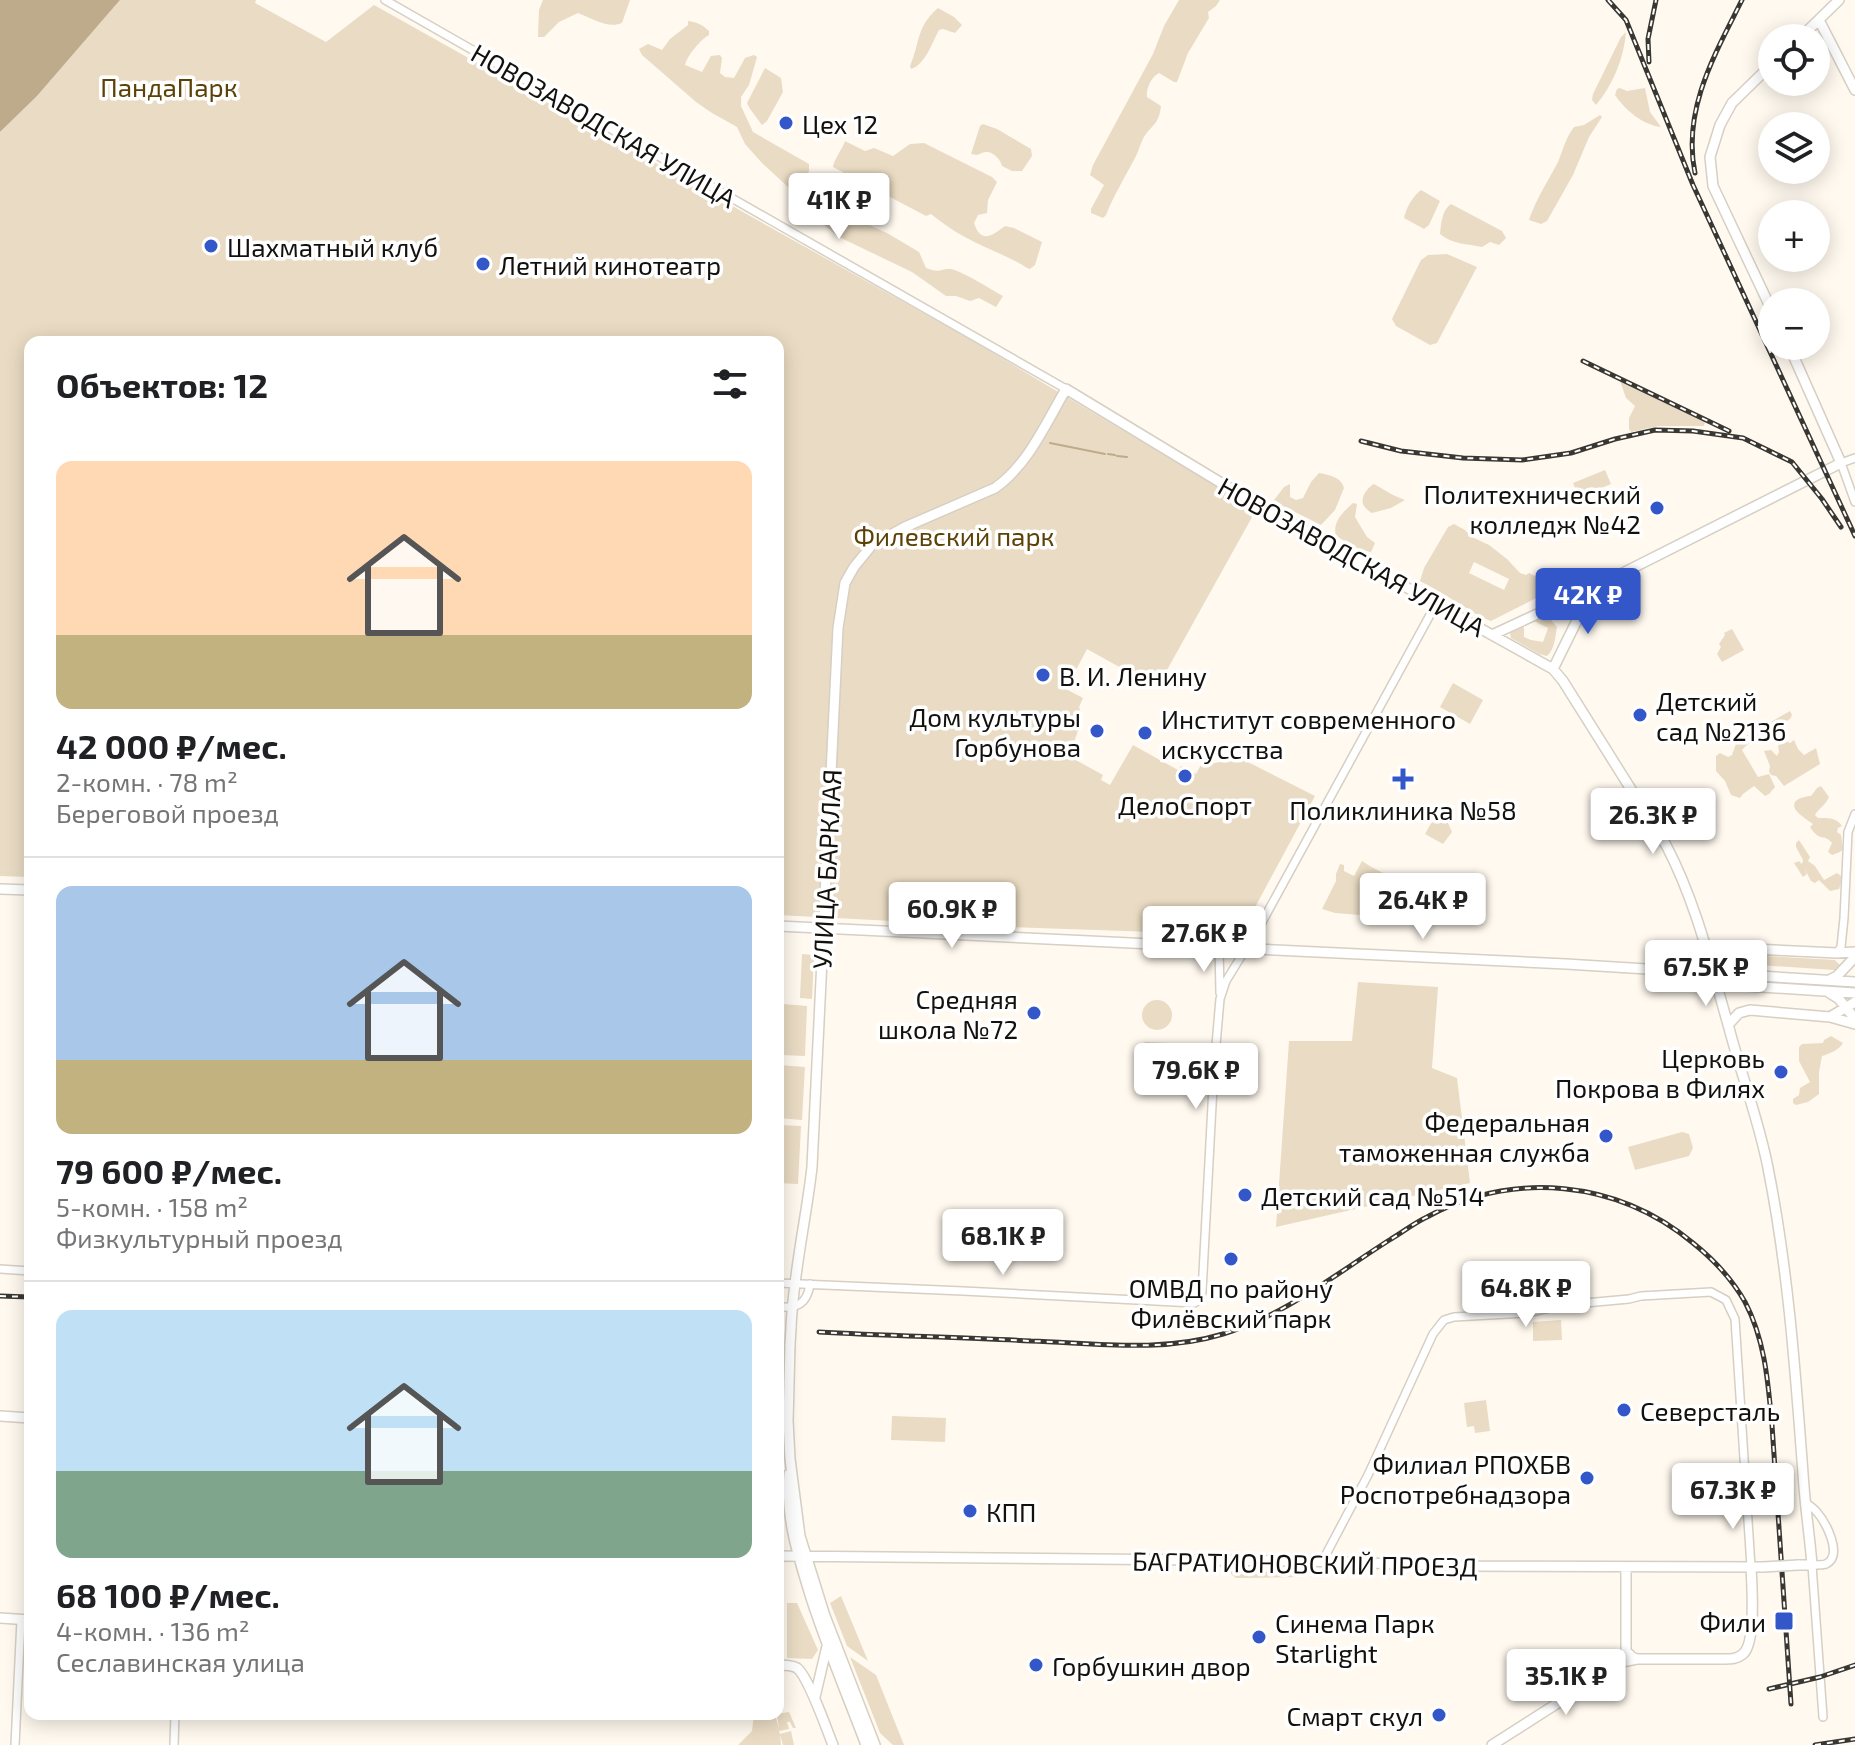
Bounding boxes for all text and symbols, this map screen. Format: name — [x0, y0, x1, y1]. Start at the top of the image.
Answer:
map controls — [1758, 24, 1830, 360]
button: locate — [1758, 24, 1830, 96]
street label: НОВОЗАВОДСКАЯ УЛИЦА — [466, 37, 742, 213]
park label: ПандаПарк — [100, 71, 238, 102]
place label: Цех 12 — [802, 108, 878, 139]
button: layers — [1758, 112, 1830, 184]
marker: Цех 12 — [777, 114, 795, 132]
pin: 41K ₽ — [783, 173, 895, 241]
text: 41K ₽ — [806, 183, 872, 214]
button: + — [1758, 200, 1830, 272]
place label: Шахматный клуб — [227, 231, 438, 263]
marker: Шахматный клуб — [202, 237, 220, 255]
place label: Летний кинотеатр — [499, 249, 721, 280]
marker: Летний кинотеатр — [474, 255, 492, 273]
button: − — [1758, 288, 1830, 360]
icon: filters — [708, 362, 752, 406]
text: Объектов: 12 — [56, 364, 268, 405]
street label: НОВОЗАВОДСКАЯ УЛИЦА — [1213, 470, 1491, 642]
place label: Политехнический колледж №42 — [1424, 478, 1641, 539]
marker: Политехнический колледж №42 — [1648, 499, 1666, 517]
icon: home — [332, 513, 476, 657]
park label: Филевский парк — [853, 520, 1055, 551]
pin: 42K ₽ — [1532, 568, 1644, 636]
text: 42K ₽ — [1554, 578, 1622, 609]
place label: В. И. Ленину — [1059, 660, 1207, 692]
marker: В. И. Ленину — [1034, 666, 1052, 684]
place label: Детский сад №2136 — [1656, 685, 1786, 746]
place label: Дом культуры Горбунова — [909, 701, 1081, 763]
place label: Институт современного искусства — [1161, 703, 1456, 765]
marker: Детский сад №2136 — [1631, 706, 1649, 724]
marker: Дом культуры Горбунова — [1088, 722, 1106, 740]
marker: Институт современного искусства — [1136, 724, 1154, 742]
text: 42 000 ₽/мес. — [56, 725, 287, 766]
text: 2-комн. · 78 m² — [56, 766, 238, 797]
marker: ДелоСпорт — [1176, 767, 1194, 785]
street label: УЛИЦА БАРКЛАЯ — [805, 768, 847, 970]
marker: Поликлиника №58 — [1392, 768, 1414, 790]
pin: 26.3K ₽ — [1579, 788, 1727, 856]
place label: ДелоСпорт — [1118, 789, 1252, 820]
place label: Поликлиника №58 — [1289, 794, 1517, 825]
text: Береговой проезд — [56, 797, 279, 828]
text: 26.3K ₽ — [1609, 798, 1697, 829]
pin: 26.4K ₽ — [1349, 873, 1497, 941]
pin: 60.9K ₽ — [878, 882, 1026, 950]
text: 26.4K ₽ — [1378, 883, 1468, 914]
text: 60.9K ₽ — [907, 892, 997, 923]
pin: 27.6K ₽ — [1130, 906, 1278, 974]
text: 27.6K ₽ — [1161, 916, 1247, 947]
icon: home — [332, 938, 476, 1082]
pin: 67.5K ₽ — [1632, 940, 1780, 1008]
text: 67.5K ₽ — [1663, 950, 1749, 981]
place label: Средняя школа №72 — [878, 983, 1018, 1044]
marker: Средняя школа №72 — [1025, 1004, 1043, 1022]
place label: Церковь Покрова в Филях — [1555, 1042, 1765, 1103]
pin: 79.6K ₽ — [1122, 1043, 1270, 1111]
text: 79.6K ₽ — [1152, 1053, 1240, 1084]
marker: Церковь Покрова в Филях — [1772, 1063, 1790, 1081]
place label: Федеральная таможенная служба — [1339, 1106, 1590, 1168]
marker: Федеральная таможенная служба — [1597, 1127, 1615, 1145]
text: 79 600 ₽/мес. — [56, 1150, 282, 1191]
place label: Детский сад №514 — [1261, 1180, 1484, 1211]
marker: Детский сад №514 — [1236, 1186, 1254, 1204]
text: 5-комн. · 158 m² — [56, 1191, 248, 1222]
pin: 68.1K ₽ — [929, 1209, 1077, 1277]
text: 68.1K ₽ — [960, 1219, 1046, 1250]
text: Физкультурный проезд — [56, 1222, 342, 1253]
marker: ОМВД по району Филёвский парк — [1222, 1250, 1240, 1268]
pin: 64.8K ₽ — [1452, 1261, 1600, 1329]
text: 64.8K ₽ — [1480, 1271, 1572, 1302]
place label: ОМВД по району Филёвский парк — [1129, 1272, 1333, 1333]
icon: home — [332, 1362, 476, 1506]
place label: Северсталь — [1640, 1395, 1780, 1426]
marker: Северсталь — [1615, 1401, 1633, 1419]
place label: Филиал РПОХБВ Роспотребнадзора — [1340, 1448, 1571, 1509]
pin: 67.3K ₽ — [1659, 1463, 1807, 1531]
marker: Филиал РПОХБВ Роспотребнадзора — [1578, 1469, 1596, 1487]
text: 67.3K ₽ — [1690, 1473, 1776, 1504]
place label: КПП — [986, 1496, 1036, 1527]
marker: КПП — [961, 1502, 979, 1520]
street label: БАГРАТИОНОВСКИЙ ПРОЕЗД — [1132, 1544, 1478, 1582]
text: 68 100 ₽/мес. — [56, 1574, 280, 1615]
place label: Фили — [1699, 1606, 1766, 1637]
place label: Синема Парк Starlight — [1275, 1607, 1435, 1668]
marker: Фили — [1773, 1610, 1795, 1632]
text: 4-комн. · 136 m² — [56, 1615, 250, 1646]
marker: Синема Парк Starlight — [1250, 1628, 1268, 1646]
text: Сеславинская улица — [56, 1646, 305, 1677]
pin: 35.1K ₽ — [1492, 1649, 1640, 1717]
place label: Горбушкин двор — [1052, 1650, 1251, 1682]
marker: Горбушкин двор — [1027, 1656, 1045, 1674]
text: 35.1K ₽ — [1525, 1659, 1607, 1690]
place label: Смарт скул — [1286, 1700, 1423, 1732]
marker: Смарт скул — [1430, 1706, 1448, 1724]

